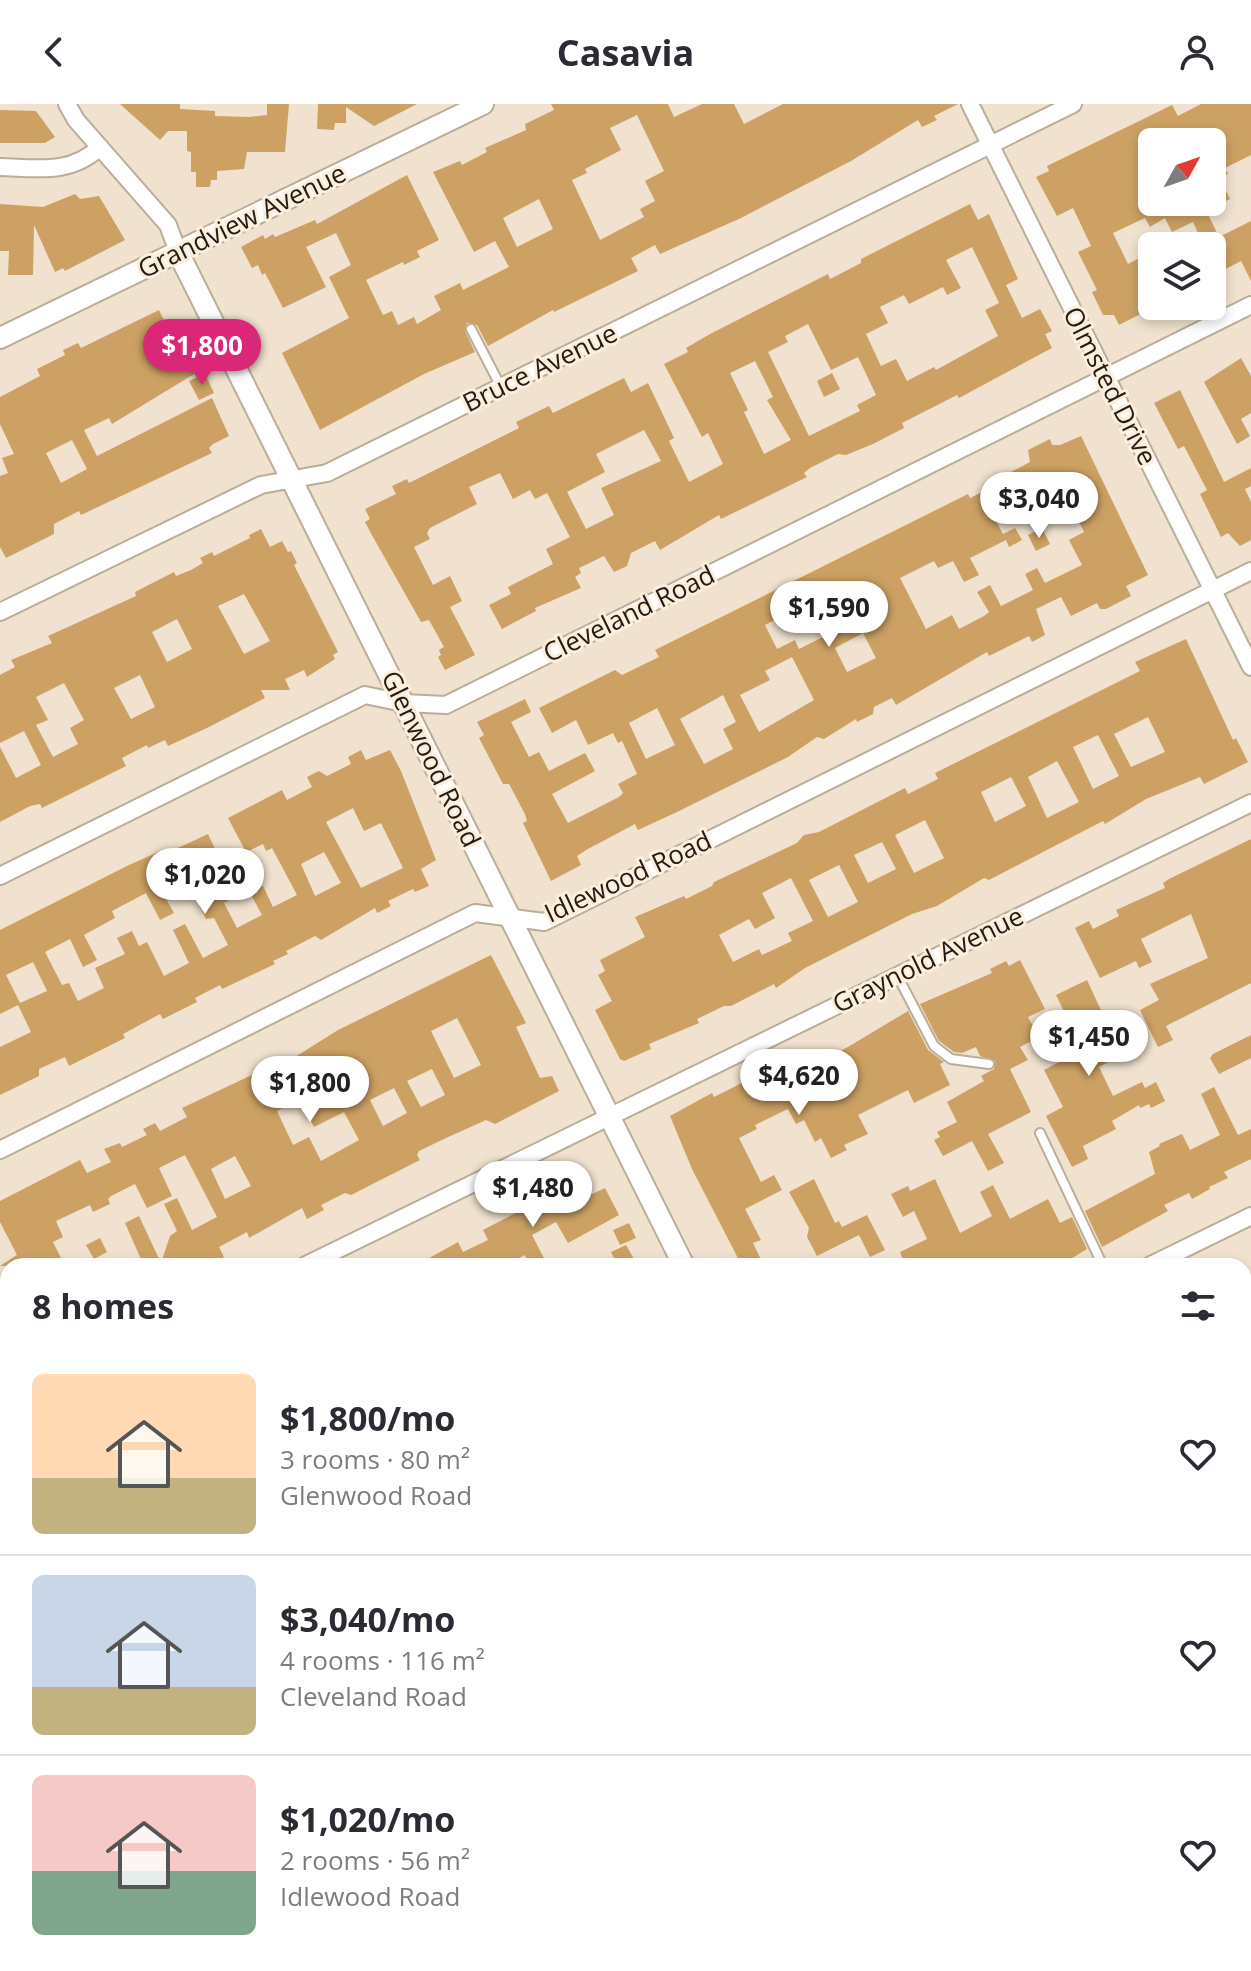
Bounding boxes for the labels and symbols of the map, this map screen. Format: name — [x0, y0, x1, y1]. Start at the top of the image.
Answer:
north arrow — [1138, 128, 1226, 216]
street label: Grandview Avenue — [131, 154, 352, 286]
street label: Olmsted Drive — [1055, 300, 1166, 471]
street label: Bruce Avenue — [456, 314, 623, 420]
pin: $1,800 — [137, 319, 267, 387]
pin: $3,040 — [974, 472, 1104, 540]
street label: Cleveland Road — [537, 556, 720, 670]
pin: $1,590 — [764, 581, 894, 649]
street label: Glenwood Road — [374, 664, 490, 853]
street label: Idlewood Road — [538, 822, 717, 931]
pin: $1,020 — [140, 848, 270, 916]
street label: Graynold Avenue — [826, 897, 1029, 1021]
pin: $1,450 — [1024, 1010, 1154, 1078]
pin: $4,620 — [734, 1049, 864, 1117]
pin: $1,800 — [245, 1056, 375, 1124]
pin: $1,480 — [468, 1161, 598, 1229]

